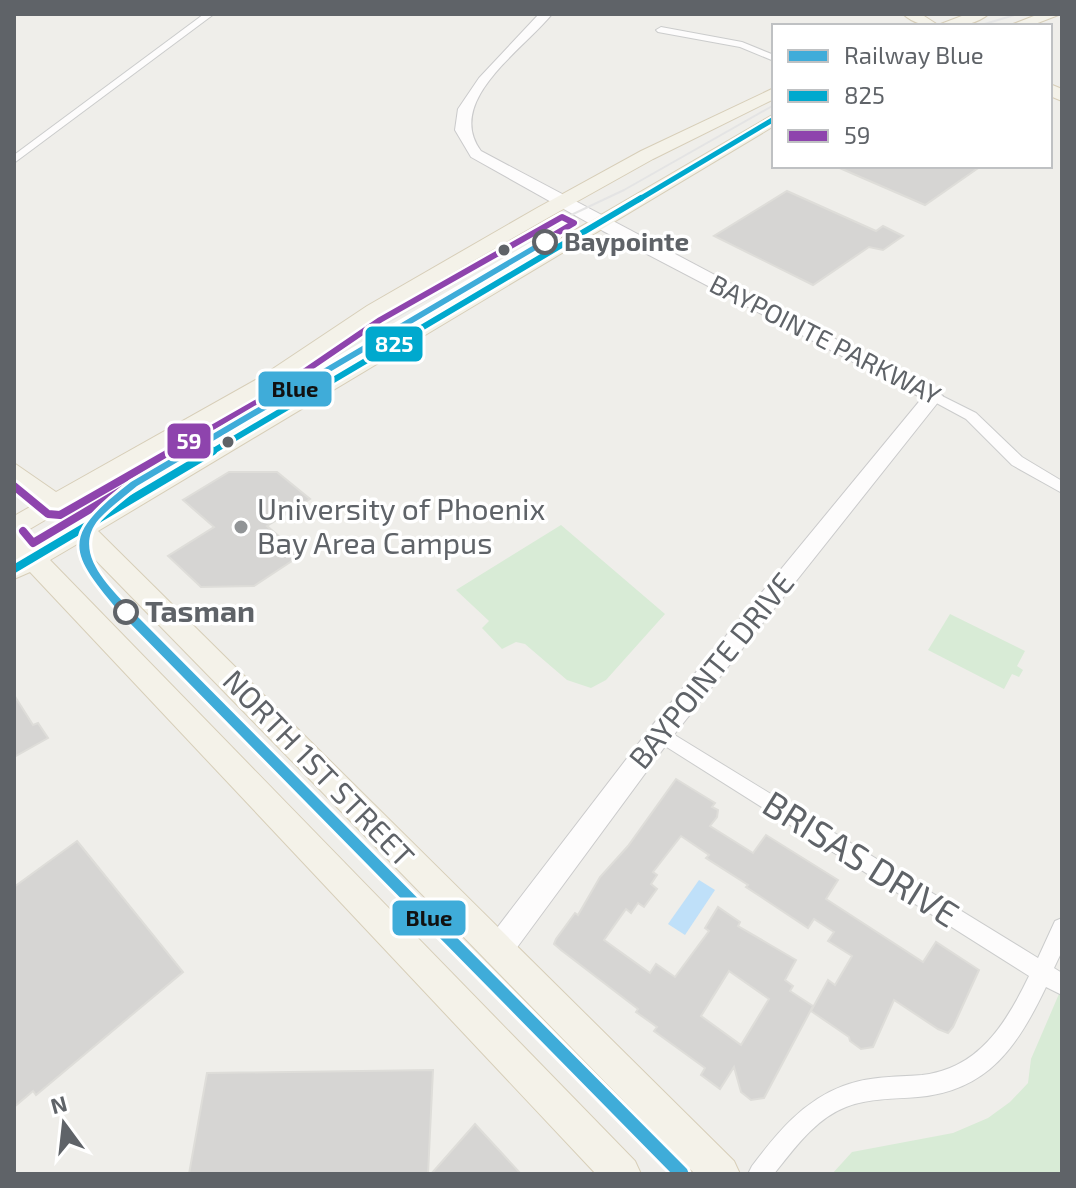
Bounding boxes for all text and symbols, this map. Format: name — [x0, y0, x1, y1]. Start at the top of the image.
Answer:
legend — [772, 24, 1052, 168]
text: Railway Blue — [844, 40, 984, 69]
text: 825 — [844, 80, 885, 109]
text: 59 — [844, 120, 871, 149]
place label: Baypointe — [564, 225, 689, 257]
marker: Baypointe — [533, 230, 557, 254]
unlabelled marker — [496, 242, 512, 258]
street label: BAYPOINTE PARKWAY — [705, 267, 946, 410]
line badge: 825 — [364, 325, 424, 363]
text: 825 — [375, 330, 413, 356]
line badge: Blue — [257, 370, 333, 408]
text: Blue — [272, 375, 318, 401]
line badge: 59 — [166, 422, 212, 460]
text: 59 — [176, 427, 202, 453]
unlabelled marker — [220, 434, 236, 450]
place label: University of Phoenix Bay Area Campus — [257, 490, 545, 560]
marker: University of Phoenix Bay Area Campus — [232, 518, 250, 536]
street label: BAYPOINTE DRIVE — [620, 564, 801, 775]
place label: Tasman — [145, 592, 255, 628]
marker: Tasman — [114, 600, 138, 624]
street label: NORTH 1ST STREET — [216, 662, 423, 873]
street label: BRISAS DRIVE — [756, 781, 968, 935]
line badge: Blue — [391, 899, 467, 937]
text: Blue — [406, 904, 452, 930]
north arrow — [24, 1084, 104, 1164]
text: N — [48, 1089, 70, 1118]

